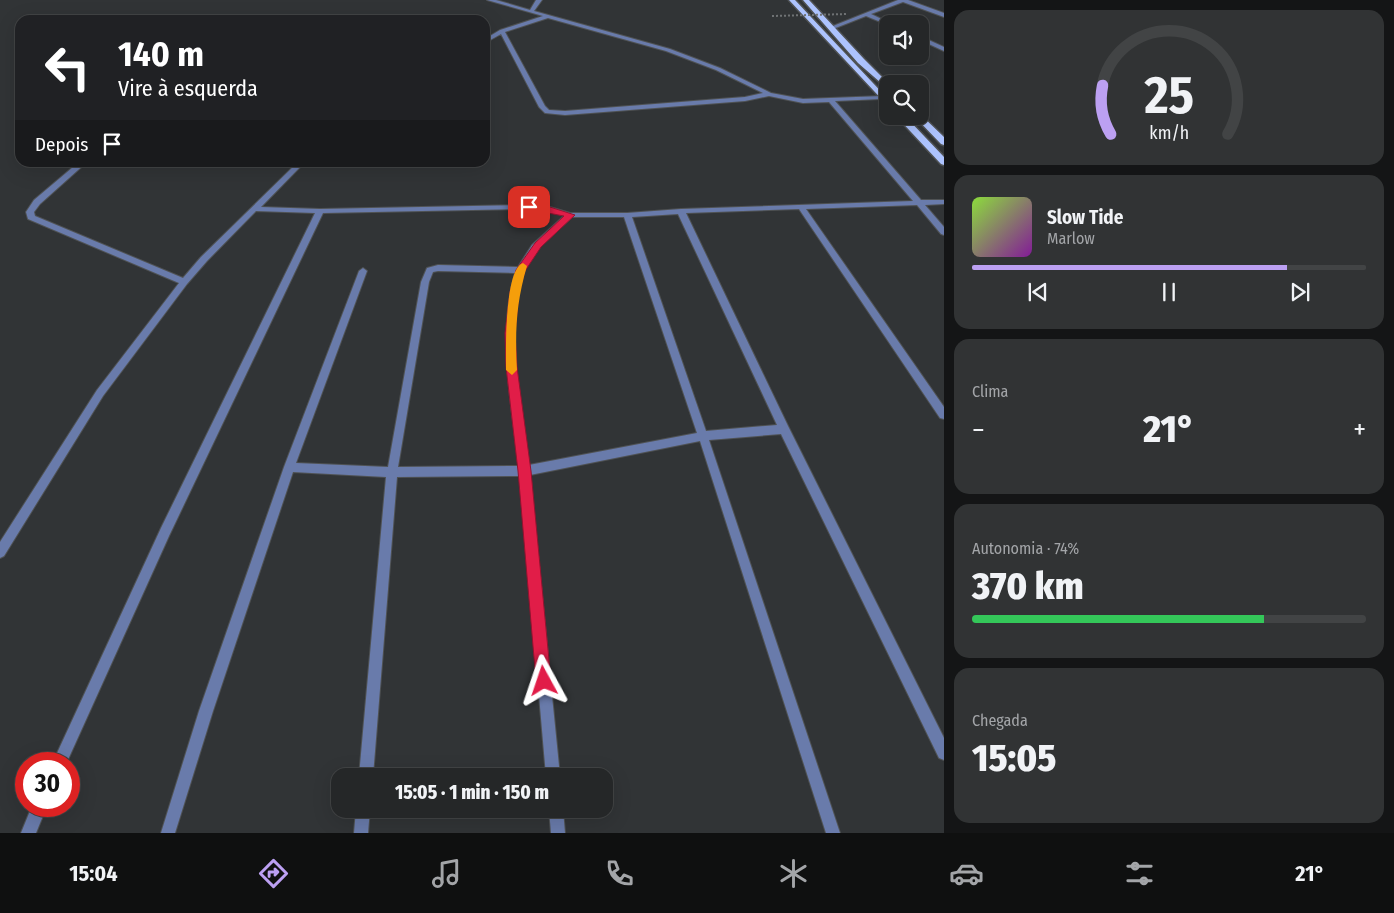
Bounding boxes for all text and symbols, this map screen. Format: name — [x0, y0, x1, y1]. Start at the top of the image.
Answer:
map controls — [879, 15, 929, 125]
button: sound — [879, 15, 929, 65]
text: 140 m — [118, 33, 204, 75]
icon: left — [35, 35, 100, 100]
text: 25 — [1143, 64, 1194, 127]
text: Vire à esquerda — [118, 75, 258, 102]
button: search — [879, 75, 929, 125]
text: km/h — [1149, 122, 1189, 144]
icon: arrive — [98, 130, 126, 158]
text: Depois — [35, 133, 88, 156]
pin — [508, 186, 550, 228]
icon: arrive — [515, 193, 543, 221]
text: Slow Tide — [1047, 206, 1123, 229]
text: Marlow — [1047, 229, 1095, 248]
icon: previous — [1024, 278, 1052, 306]
icon: pause — [1155, 278, 1183, 306]
icon: next — [1286, 278, 1314, 306]
text: Clima — [972, 382, 1008, 401]
text: 21° — [1143, 406, 1195, 452]
text: − — [972, 413, 985, 446]
text: + — [1353, 413, 1366, 446]
text: Autonomia · 74% — [972, 539, 1079, 558]
text: 370 km — [972, 563, 1084, 609]
position arrow — [517, 654, 569, 706]
text: Chegada — [972, 711, 1028, 730]
text: 15:05 — [972, 735, 1056, 781]
speed limit sign: 30 — [15, 752, 80, 817]
text: 15:05 · 1 min · 150 m — [395, 781, 549, 804]
icon: directions — [256, 856, 291, 891]
icon: music — [429, 856, 464, 891]
icon: phone — [602, 856, 637, 891]
icon: climate — [776, 856, 811, 891]
icon: car — [949, 856, 984, 891]
icon: filters — [1122, 856, 1157, 891]
text: 15:04 — [69, 860, 118, 887]
text: 21° — [1295, 860, 1325, 887]

